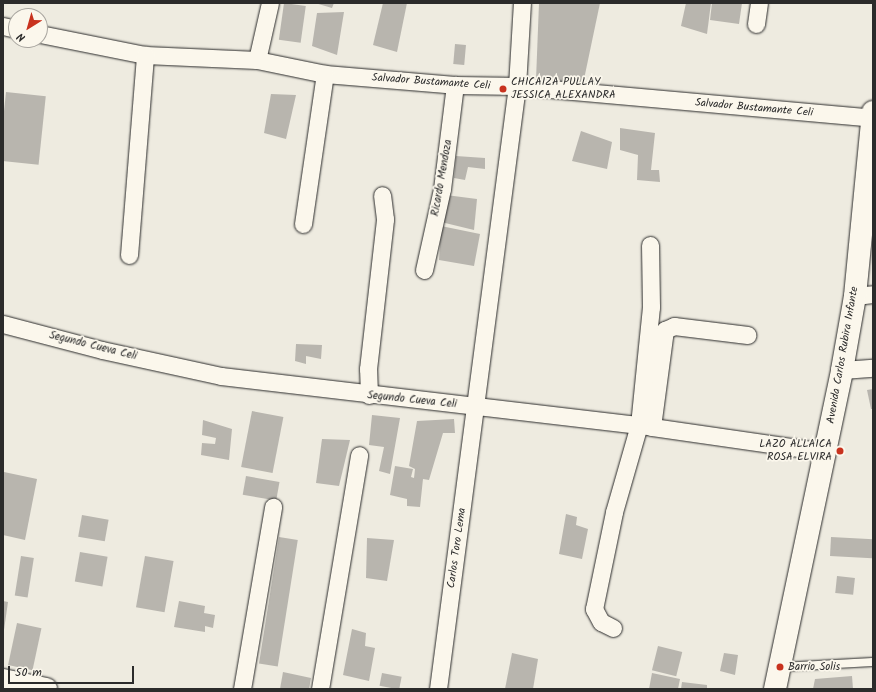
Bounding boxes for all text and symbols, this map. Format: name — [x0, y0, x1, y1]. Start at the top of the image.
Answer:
north arrow — [8, 8, 48, 48]
text: N — [13, 28, 30, 46]
street label: Salvador Bustamante Celi — [371, 71, 491, 93]
place label: CHICAIZA PULLAY JESSICA ALEXANDRA — [511, 76, 616, 102]
marker: CHICAIZA PULLAY JESSICA ALEXANDRA — [498, 84, 508, 94]
street label: Salvador Bustamante Celi — [694, 96, 814, 120]
street label: Ricardo Mendoza — [429, 139, 455, 217]
street label: Avenida Carlos Rubira Infante — [824, 285, 862, 425]
street label: Segundo Cueva Celi — [48, 329, 138, 363]
street label: Segundo Cueva Celi — [367, 389, 457, 411]
place label: LAZO ALLAICA ROSA ELVIRA — [759, 438, 832, 464]
marker: LAZO ALLAICA ROSA ELVIRA — [835, 446, 845, 456]
street label: Carlos Toro Lema — [445, 507, 469, 589]
scale bar — [10, 658, 136, 684]
place label: Barrio Solis — [788, 660, 840, 674]
marker: Barrio Solis — [775, 662, 785, 672]
text: 50 m — [15, 663, 42, 682]

